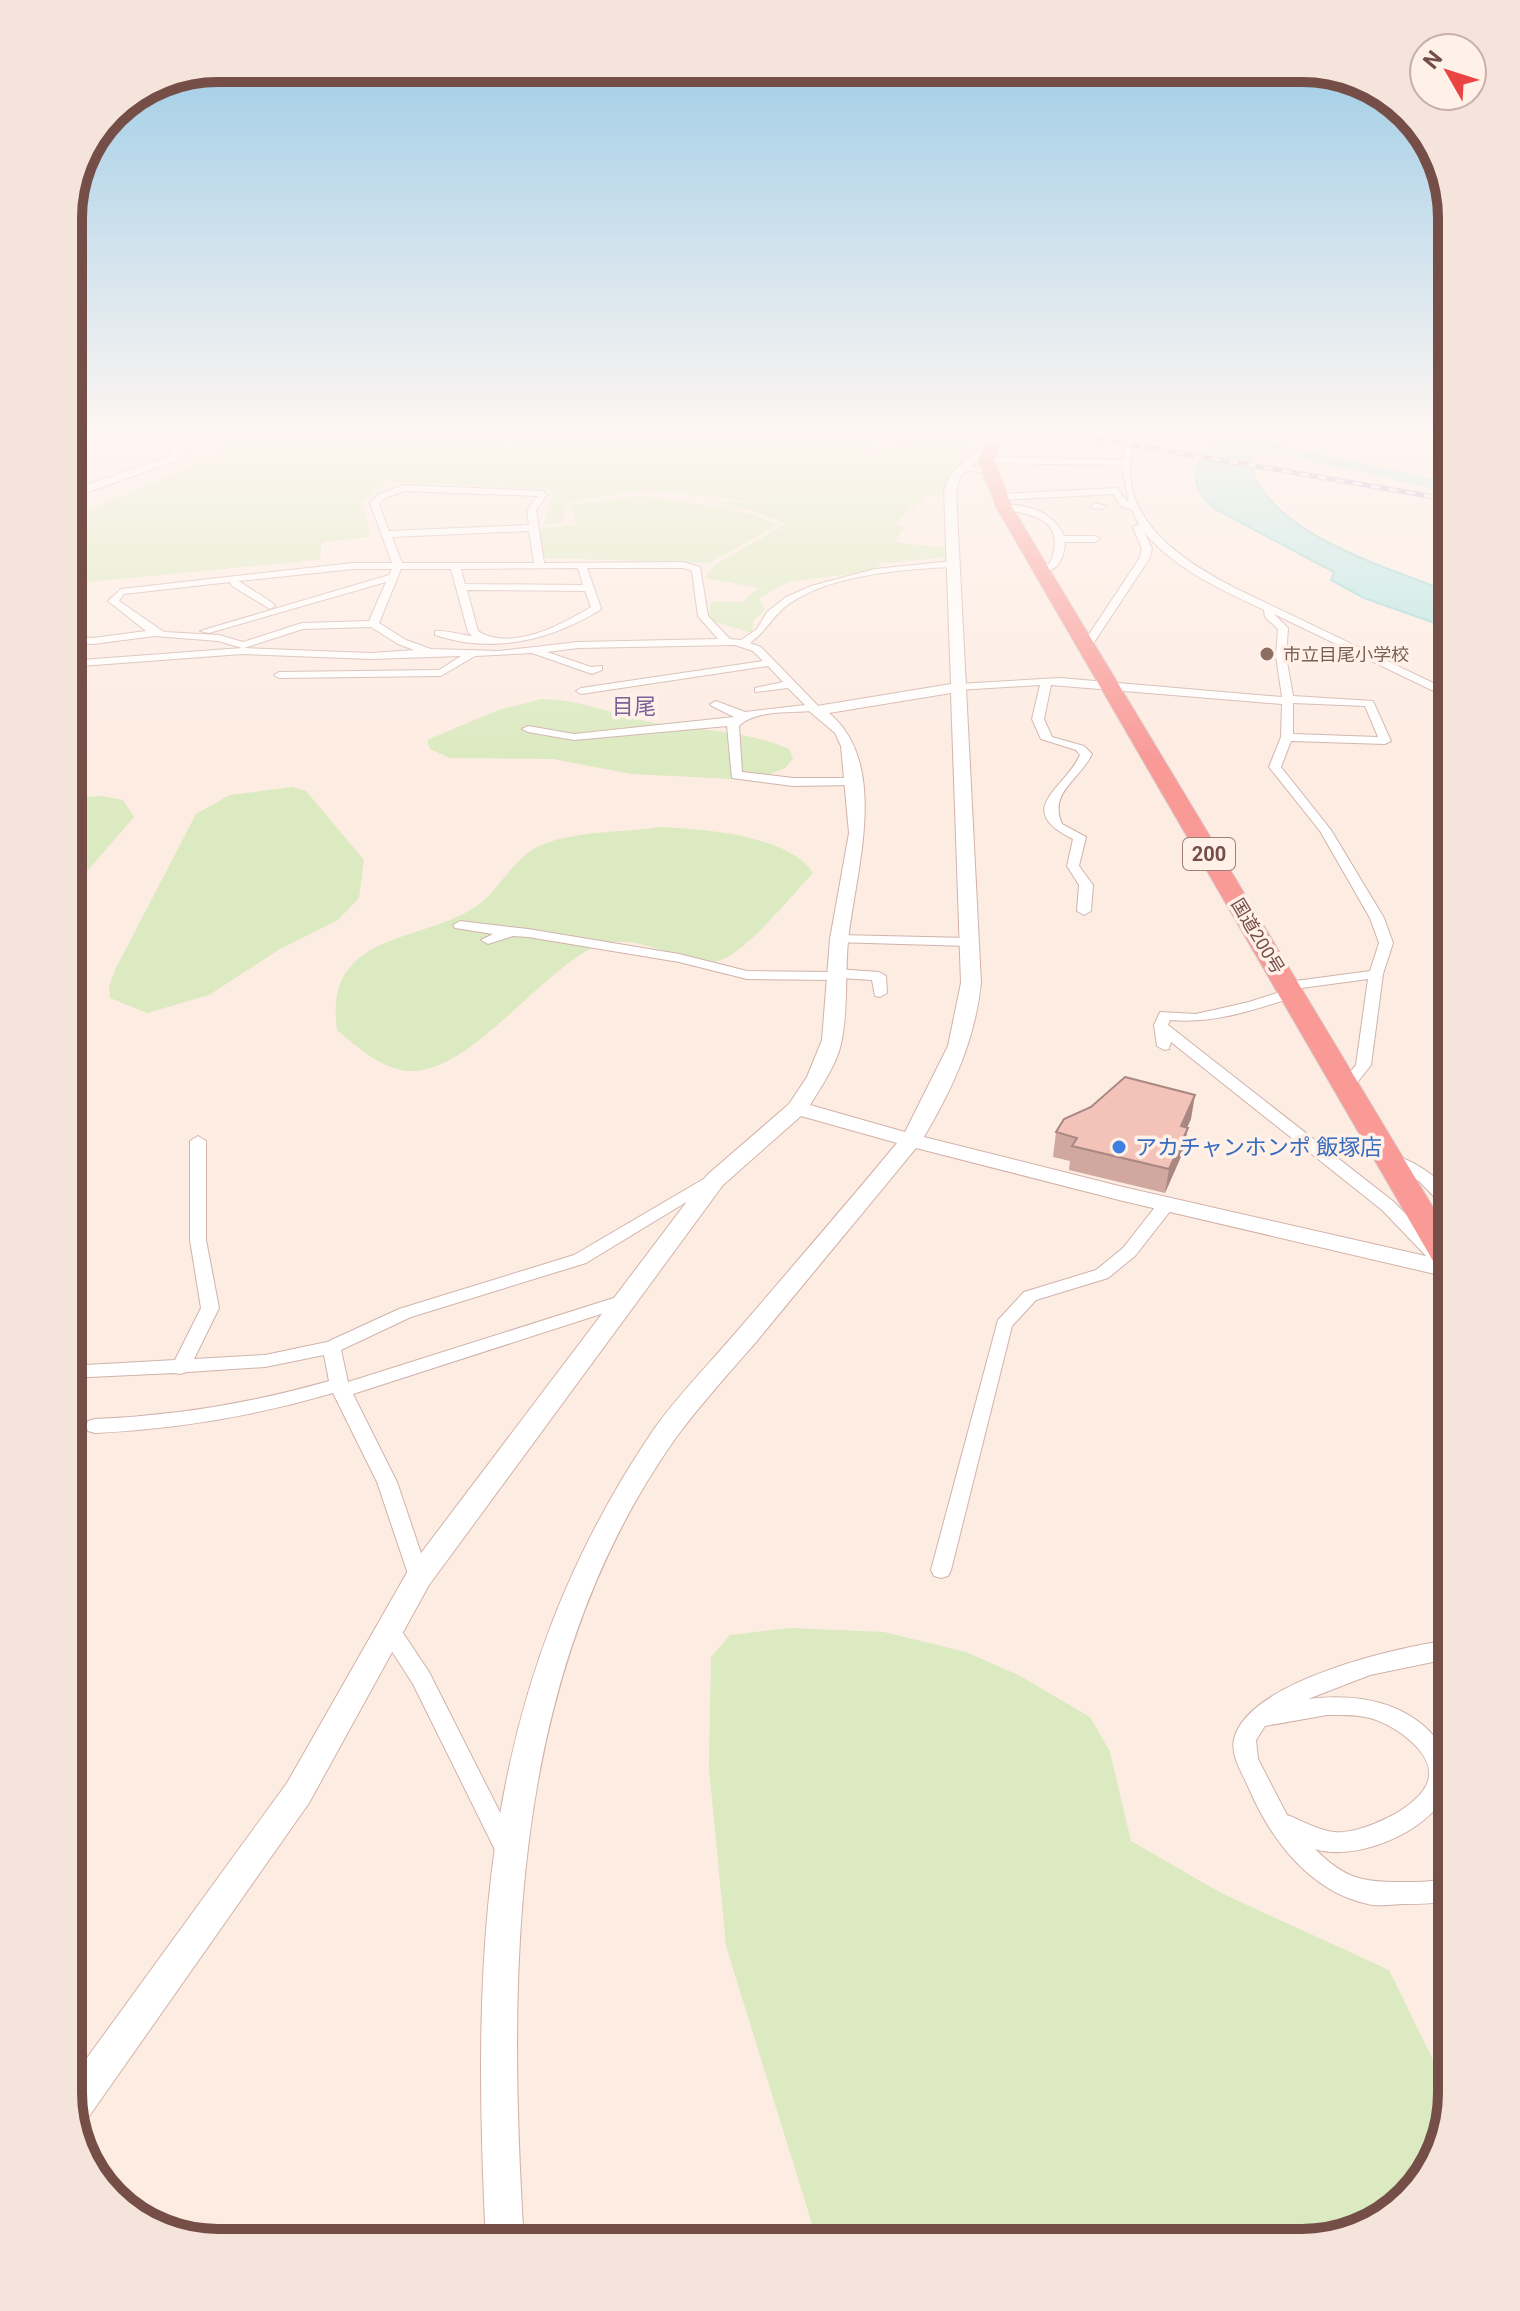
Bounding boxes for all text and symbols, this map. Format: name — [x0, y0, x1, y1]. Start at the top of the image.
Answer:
north arrow — [1408, 32, 1488, 112]
text: N — [1418, 46, 1447, 74]
place label: 市立目尾小学校 — [1283, 644, 1409, 665]
marker: 市立目尾小学校 — [1258, 645, 1276, 663]
district label: 目尾 — [612, 694, 656, 719]
road number: 200 — [1183, 838, 1235, 870]
street label: 国道200号 — [1227, 894, 1289, 978]
place label: アカチャンホンポ 飯塚店 — [1135, 1135, 1382, 1160]
marker: アカチャンホンポ 飯塚店 — [1110, 1138, 1128, 1156]

